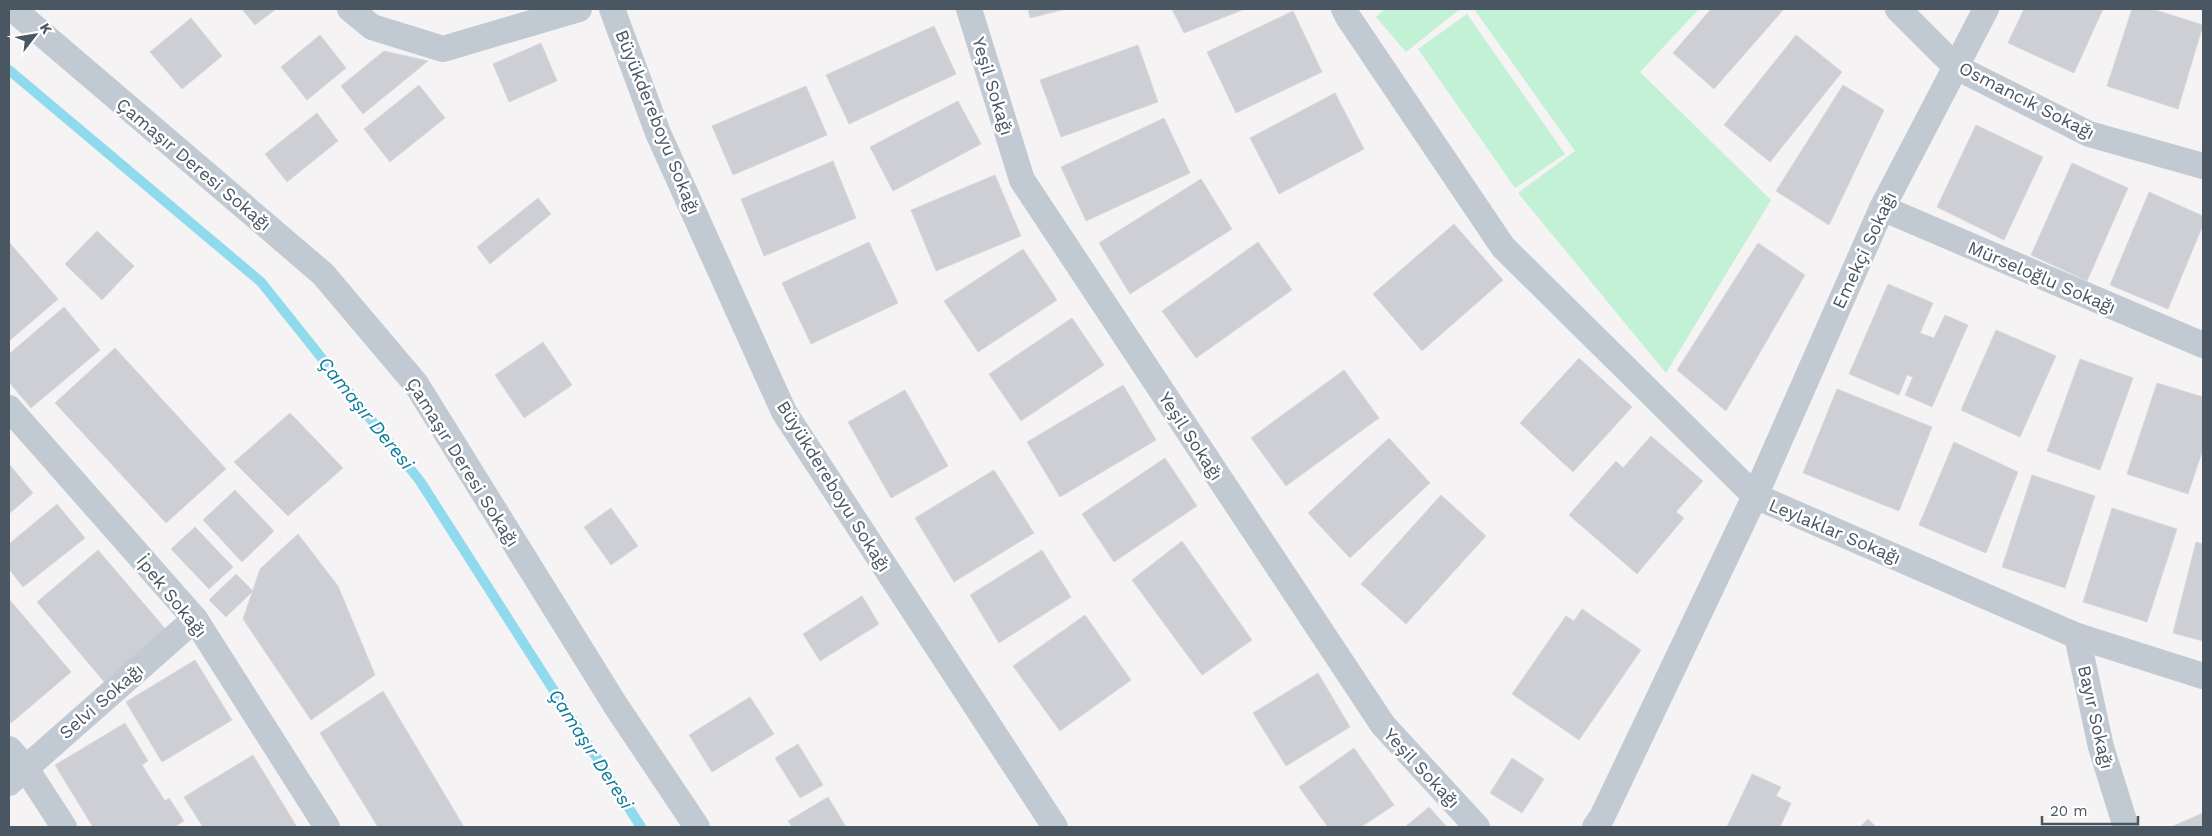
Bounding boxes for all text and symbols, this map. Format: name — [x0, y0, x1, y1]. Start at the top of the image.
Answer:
north arrow — [10, 10, 60, 60]
text: K — [37, 20, 56, 37]
street label: Büyükdereboyu Sokağı — [611, 26, 705, 218]
street label: Yeşil Sokağı — [968, 34, 1018, 138]
street label: Osmancık Sokağı — [1956, 57, 2098, 143]
street label: Çamaşır Deresi Sokağı — [112, 93, 276, 235]
street label: Emekçi Sokağı — [1828, 188, 1900, 312]
street label: Mürseloğlu Sokağı — [1965, 236, 2119, 318]
water label: Çamaşır Deresi — [313, 352, 419, 475]
street label: Çamaşır Deresi Sokağı — [402, 374, 524, 550]
street label: Yeşil Sokağı — [1155, 388, 1227, 484]
street label: Büyükdereboyu Sokağı — [773, 397, 895, 575]
street label: Leylaklar Sokağı — [1766, 494, 1904, 568]
street label: İpek Sokağı — [132, 551, 212, 641]
street label: Selvi Sokağı — [55, 659, 147, 743]
street label: Bayır Sokağı — [2074, 663, 2118, 771]
water label: Çamaşır Deresi — [544, 685, 639, 814]
street label: Yeşil Sokağı — [1380, 724, 1464, 812]
scale bar — [2042, 794, 2138, 826]
text: 20 m — [2050, 802, 2088, 820]

